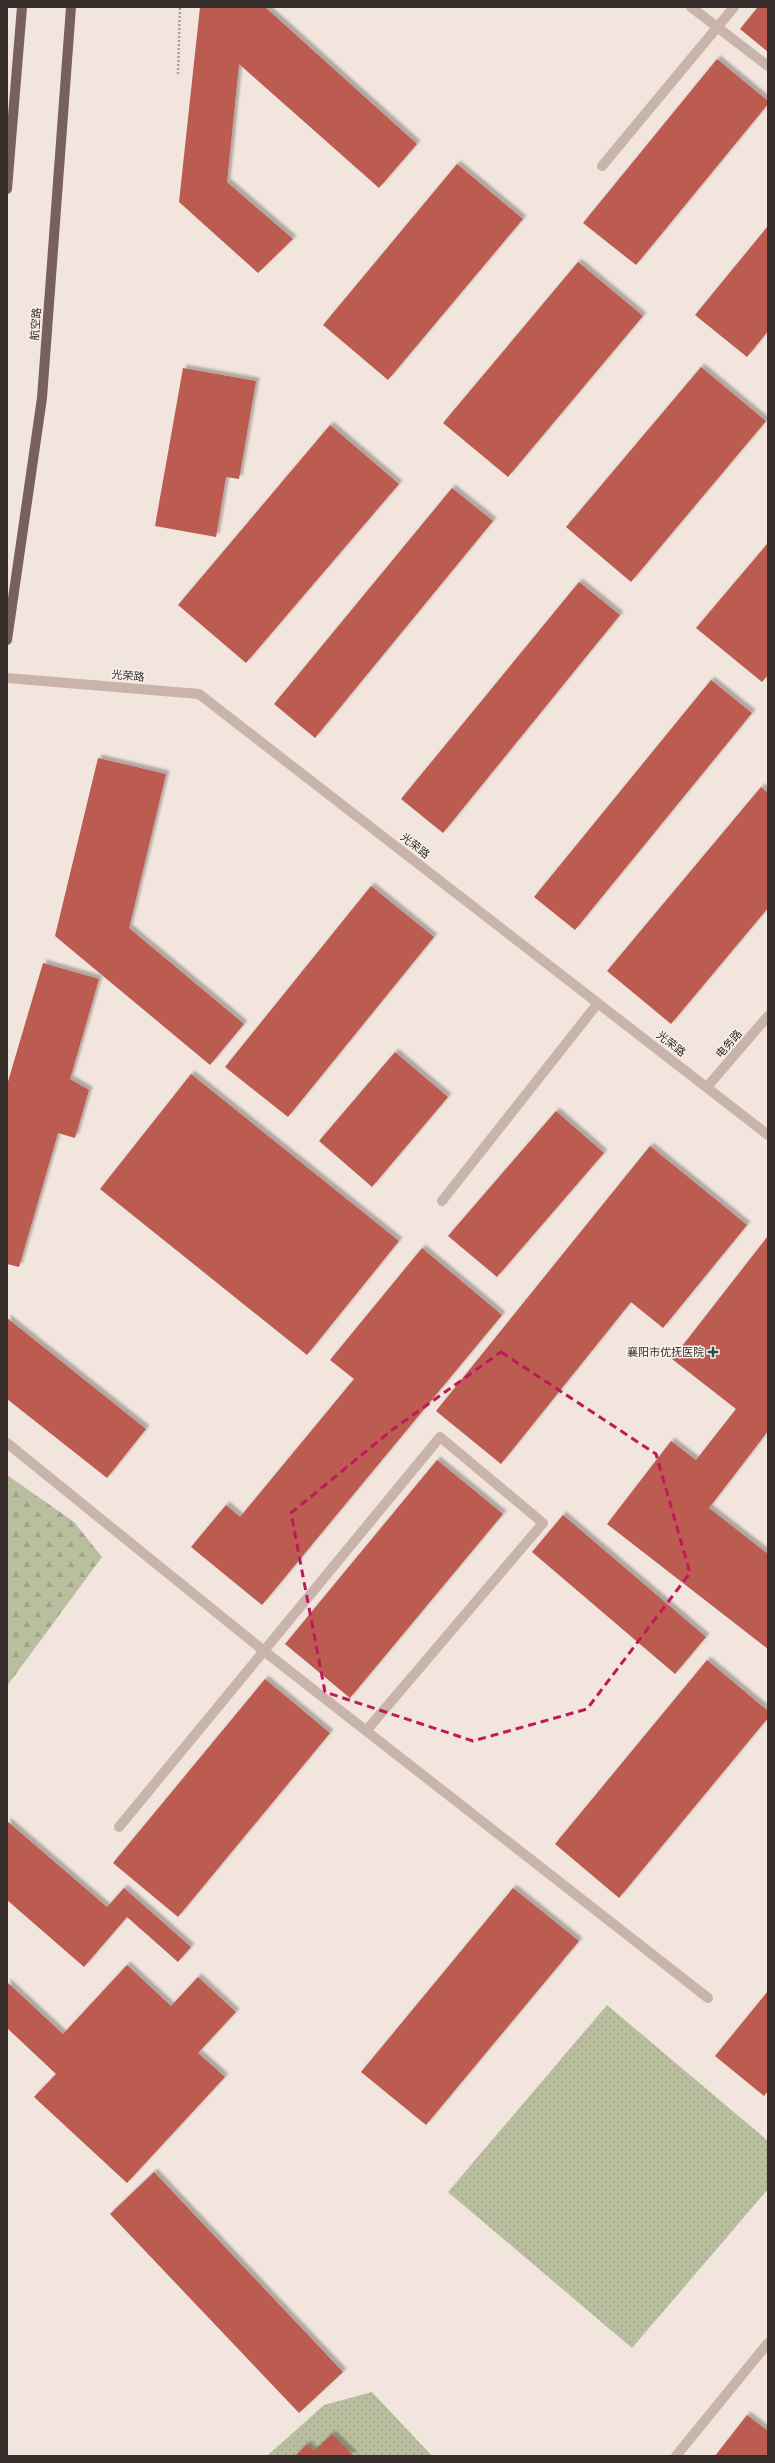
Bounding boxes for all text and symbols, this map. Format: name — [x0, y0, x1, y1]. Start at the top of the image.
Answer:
street label: 航空路 — [28, 307, 44, 341]
street label: 光荣路 — [111, 668, 145, 684]
street label: 光荣路 — [398, 831, 432, 861]
street label: 电务路 — [713, 1027, 745, 1061]
street label: 光荣路 — [654, 1029, 688, 1059]
place label: 襄阳市优抚医院 — [627, 1346, 704, 1359]
marker: 襄阳市优抚医院 — [707, 1346, 719, 1358]

